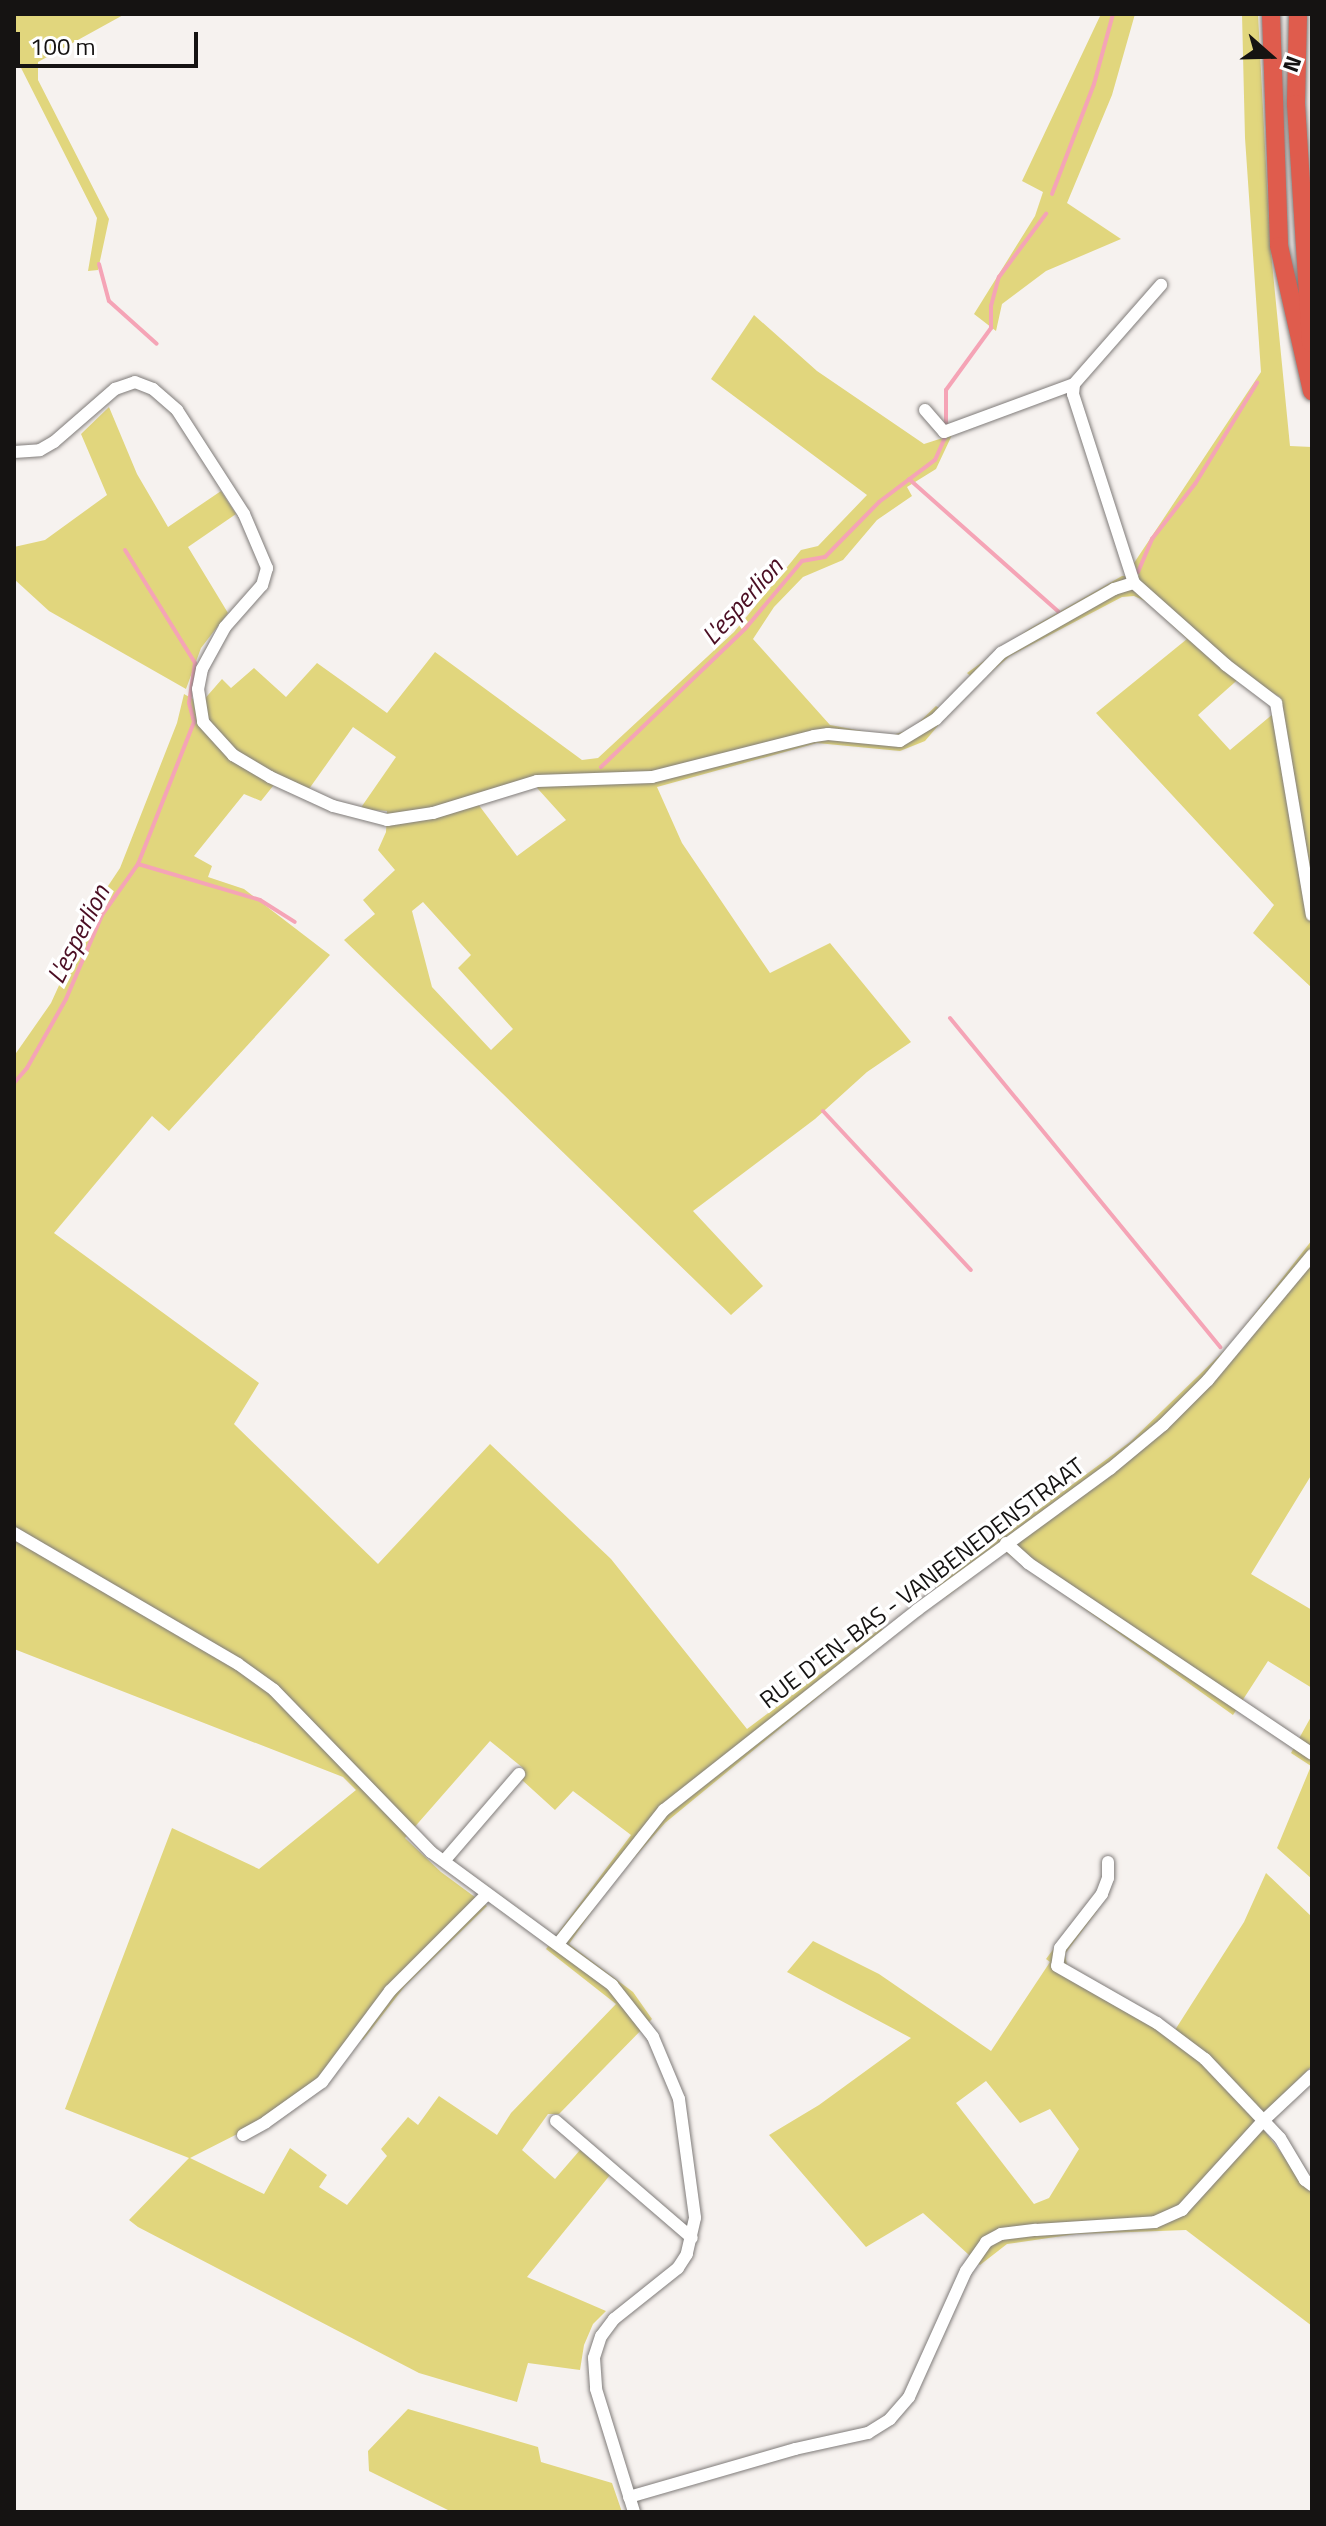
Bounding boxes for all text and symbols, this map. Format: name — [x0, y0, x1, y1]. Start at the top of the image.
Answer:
scale bar — [20, 16, 202, 66]
north arrow — [1230, 16, 1310, 96]
text: 100 m — [30, 28, 96, 64]
text: N — [1274, 51, 1311, 77]
water label: L'esperlion — [695, 551, 789, 651]
water label: L'esperlion — [40, 880, 116, 988]
street label: RUE D'EN-BAS - VANBENEDENSTRAAT — [754, 1452, 1090, 1714]

